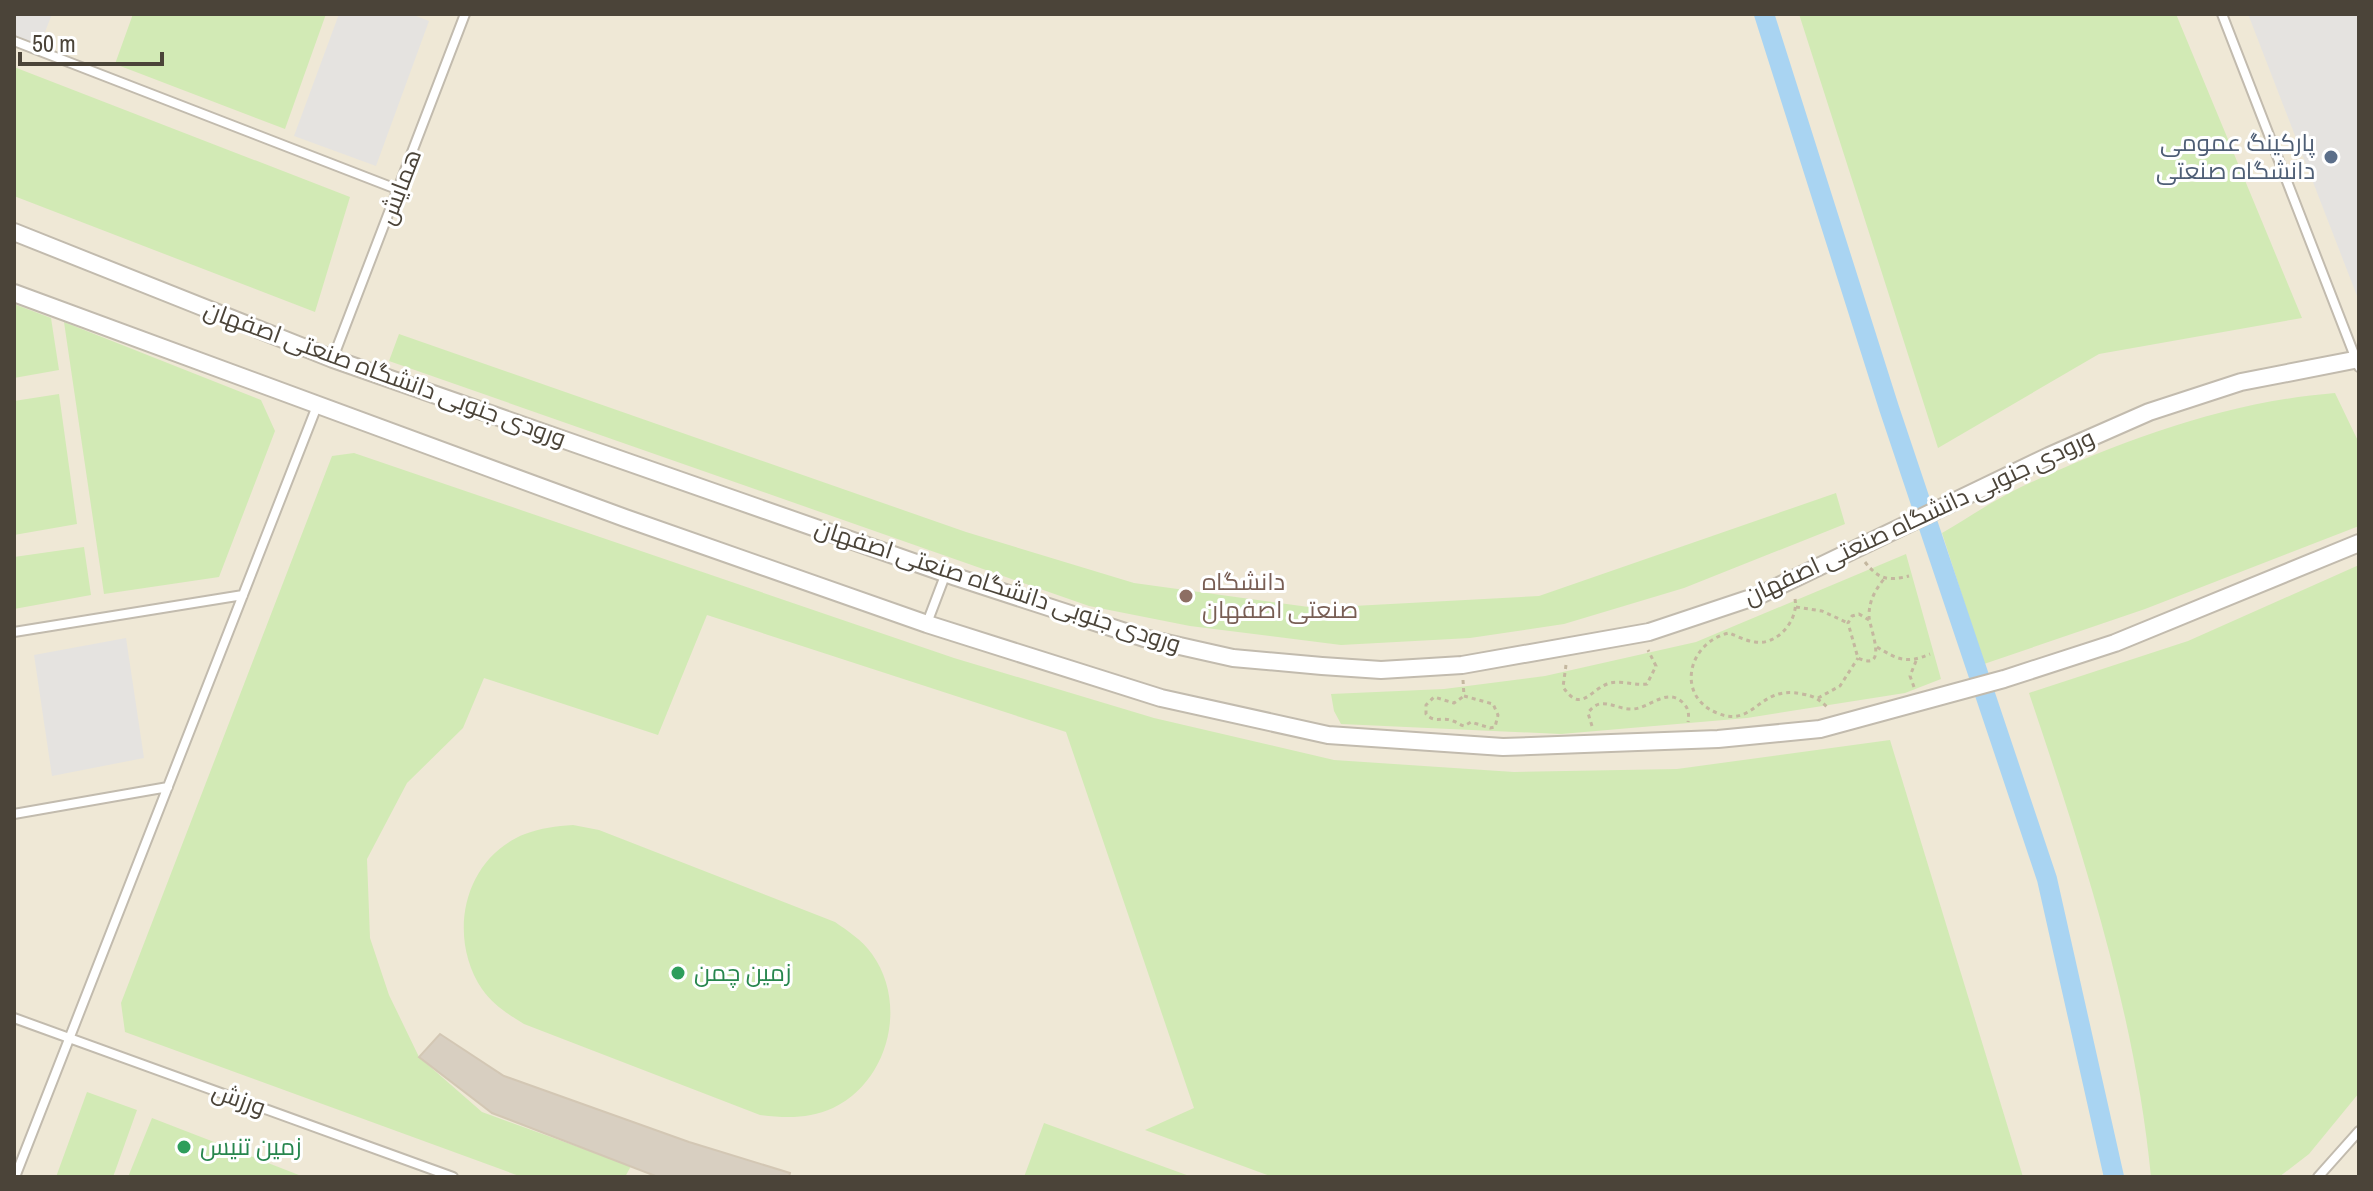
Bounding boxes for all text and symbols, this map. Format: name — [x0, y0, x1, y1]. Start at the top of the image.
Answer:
scale bar — [20, 16, 162, 66]
text: 50 m — [32, 27, 76, 59]
place label: پارکینگ عمومی دانشگاه صنعتی — [2156, 126, 2316, 186]
street label: همایش — [370, 144, 428, 229]
marker: پارکینگ عمومی دانشگاه صنعتی — [2322, 148, 2340, 166]
street label: ورودی جنوبی دانشگاه صنعتی اصفهان — [200, 292, 571, 454]
street label: ورودی جنوبی دانشگاه صنعتی اصفهان — [1738, 421, 2099, 612]
street label: ورودی جنوبی دانشگاه صنعتی اصفهان — [811, 511, 1185, 659]
place label: دانشگاه صنعتی اصفهان — [1202, 565, 1358, 625]
marker: دانشگاه صنعتی اصفهان — [1177, 587, 1195, 605]
place label: زمین چمن — [694, 956, 791, 989]
marker: زمین چمن — [669, 964, 687, 982]
street label: ورزش — [208, 1074, 271, 1122]
place label: زمین تنیس — [200, 1130, 301, 1162]
marker: زمین تنیس — [175, 1138, 193, 1156]

